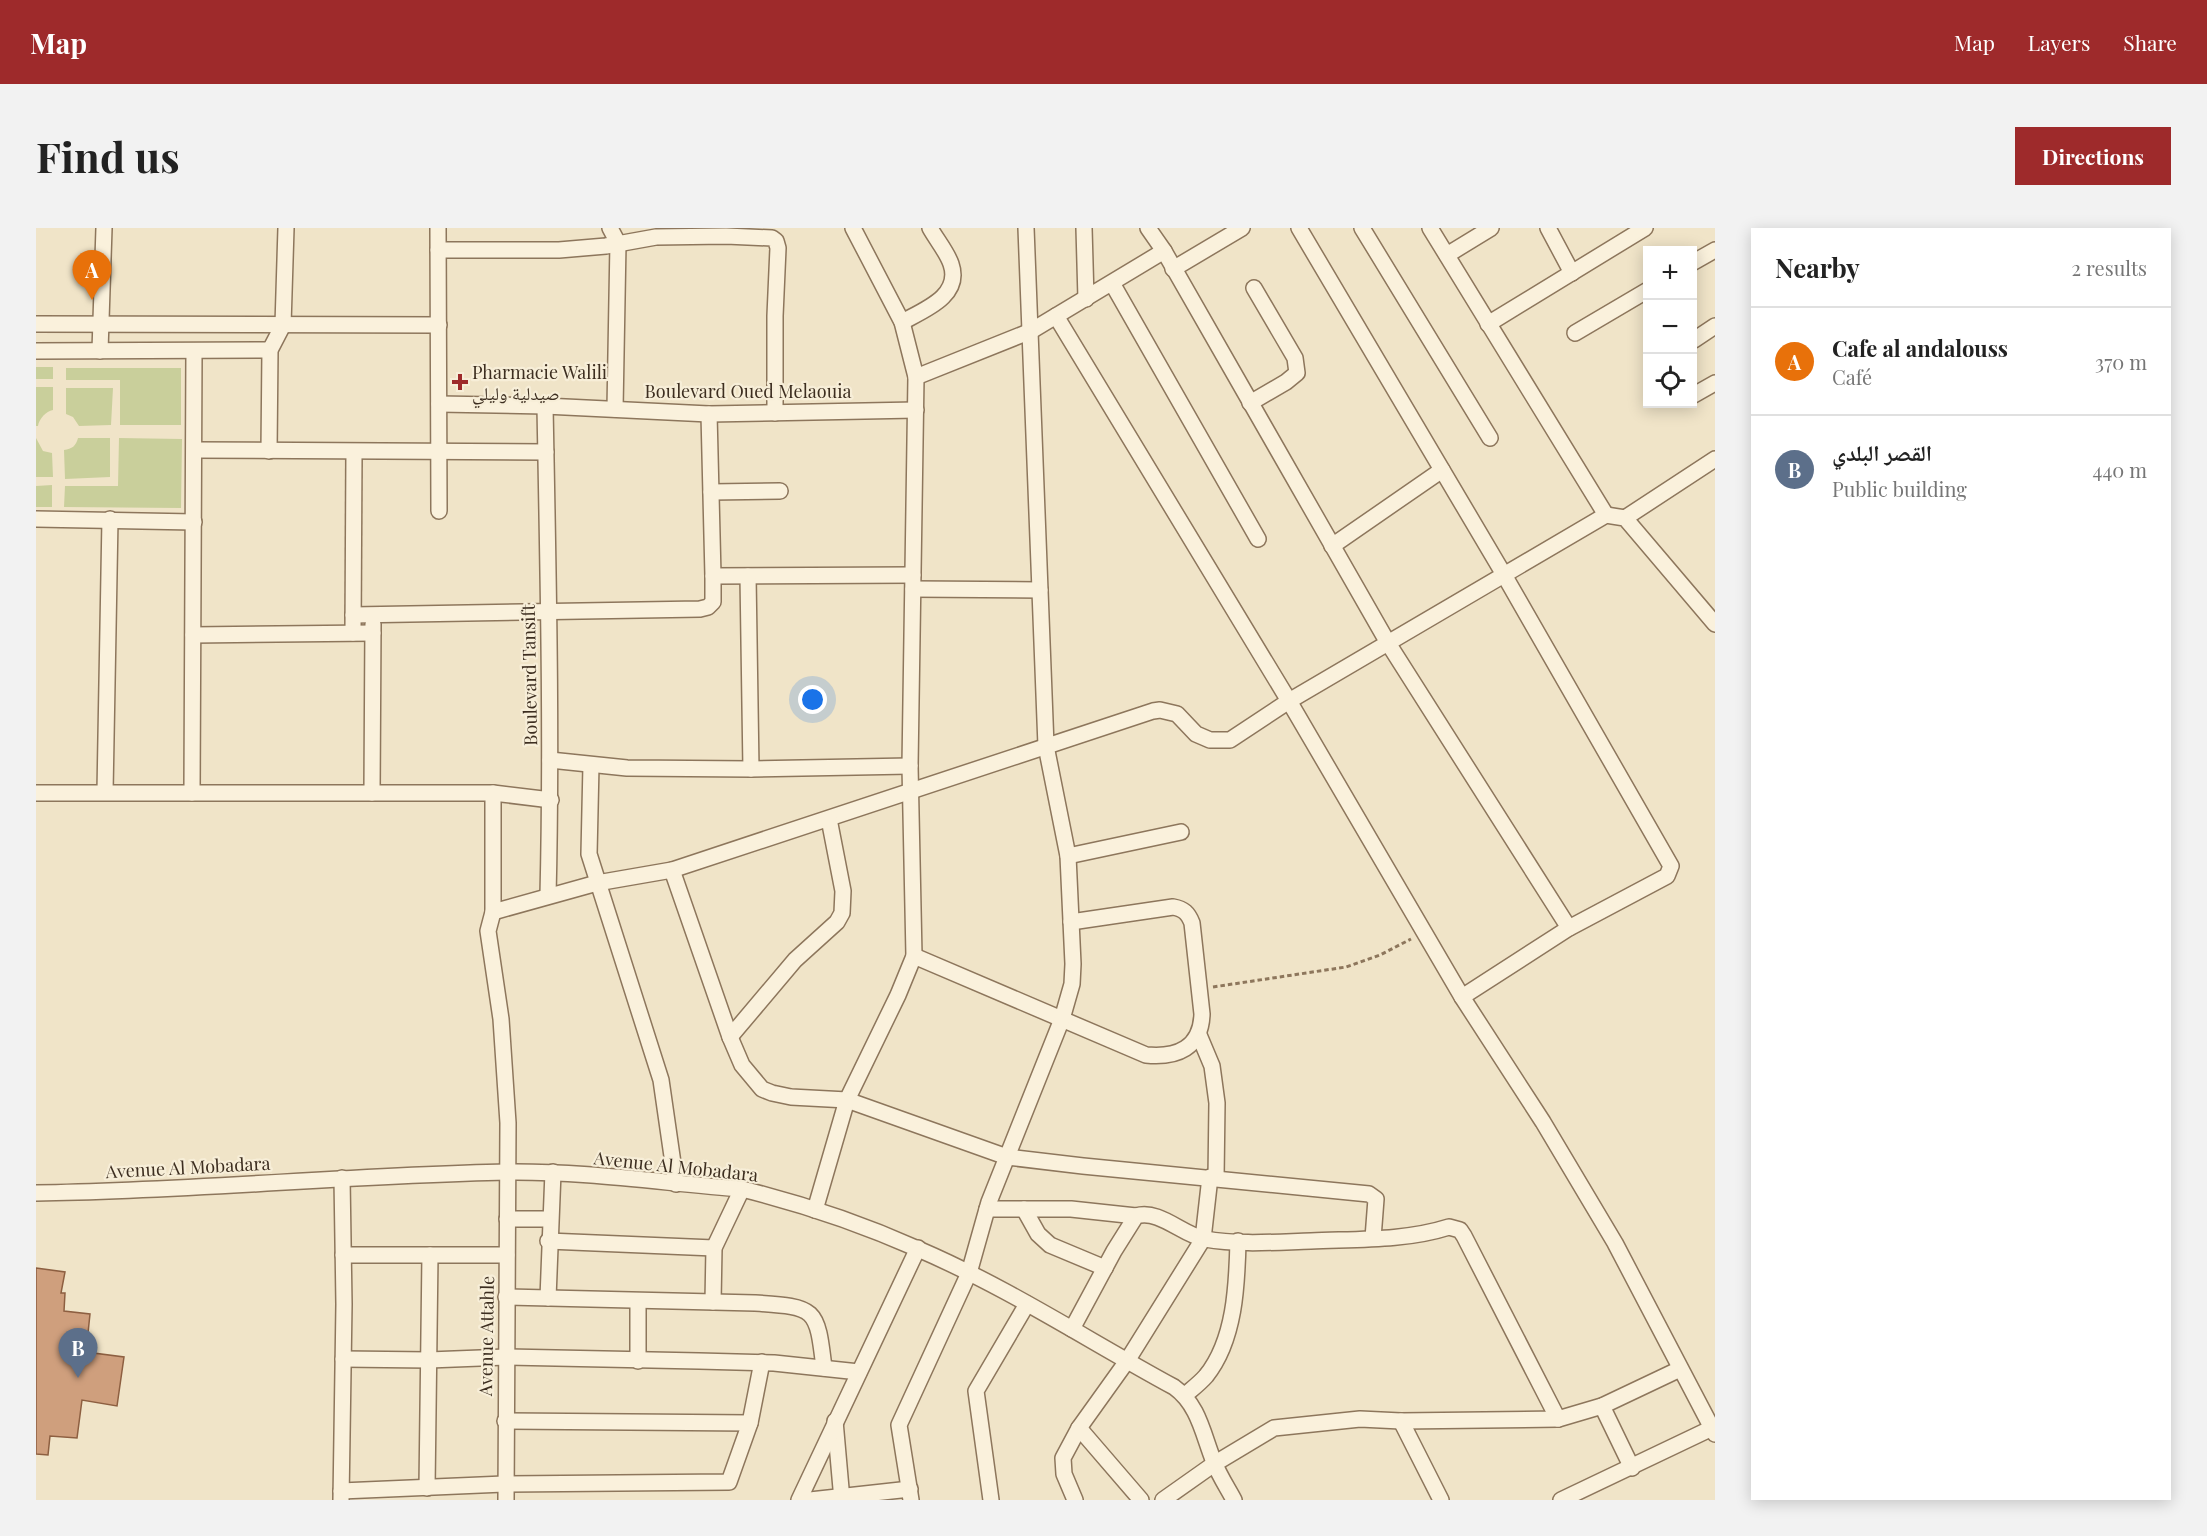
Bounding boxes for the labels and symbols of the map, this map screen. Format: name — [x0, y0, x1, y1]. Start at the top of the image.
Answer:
pin: A — [72, 250, 112, 300]
place label: Pharmacie Walili صيدلية وليلي — [472, 360, 607, 409]
marker: Pharmacie Walili صيدلية وليلي — [453, 375, 467, 389]
street label: Boulevard Oued Melaouia — [645, 379, 851, 403]
street label: Boulevard Tansift — [516, 603, 542, 746]
your location — [798, 685, 827, 714]
street label: Avenue Al Mobadara — [592, 1145, 759, 1187]
street label: Avenue Al Mobadara — [104, 1151, 271, 1183]
street label: Avenue Attahle — [473, 1276, 499, 1397]
pin: B — [58, 1328, 98, 1378]

